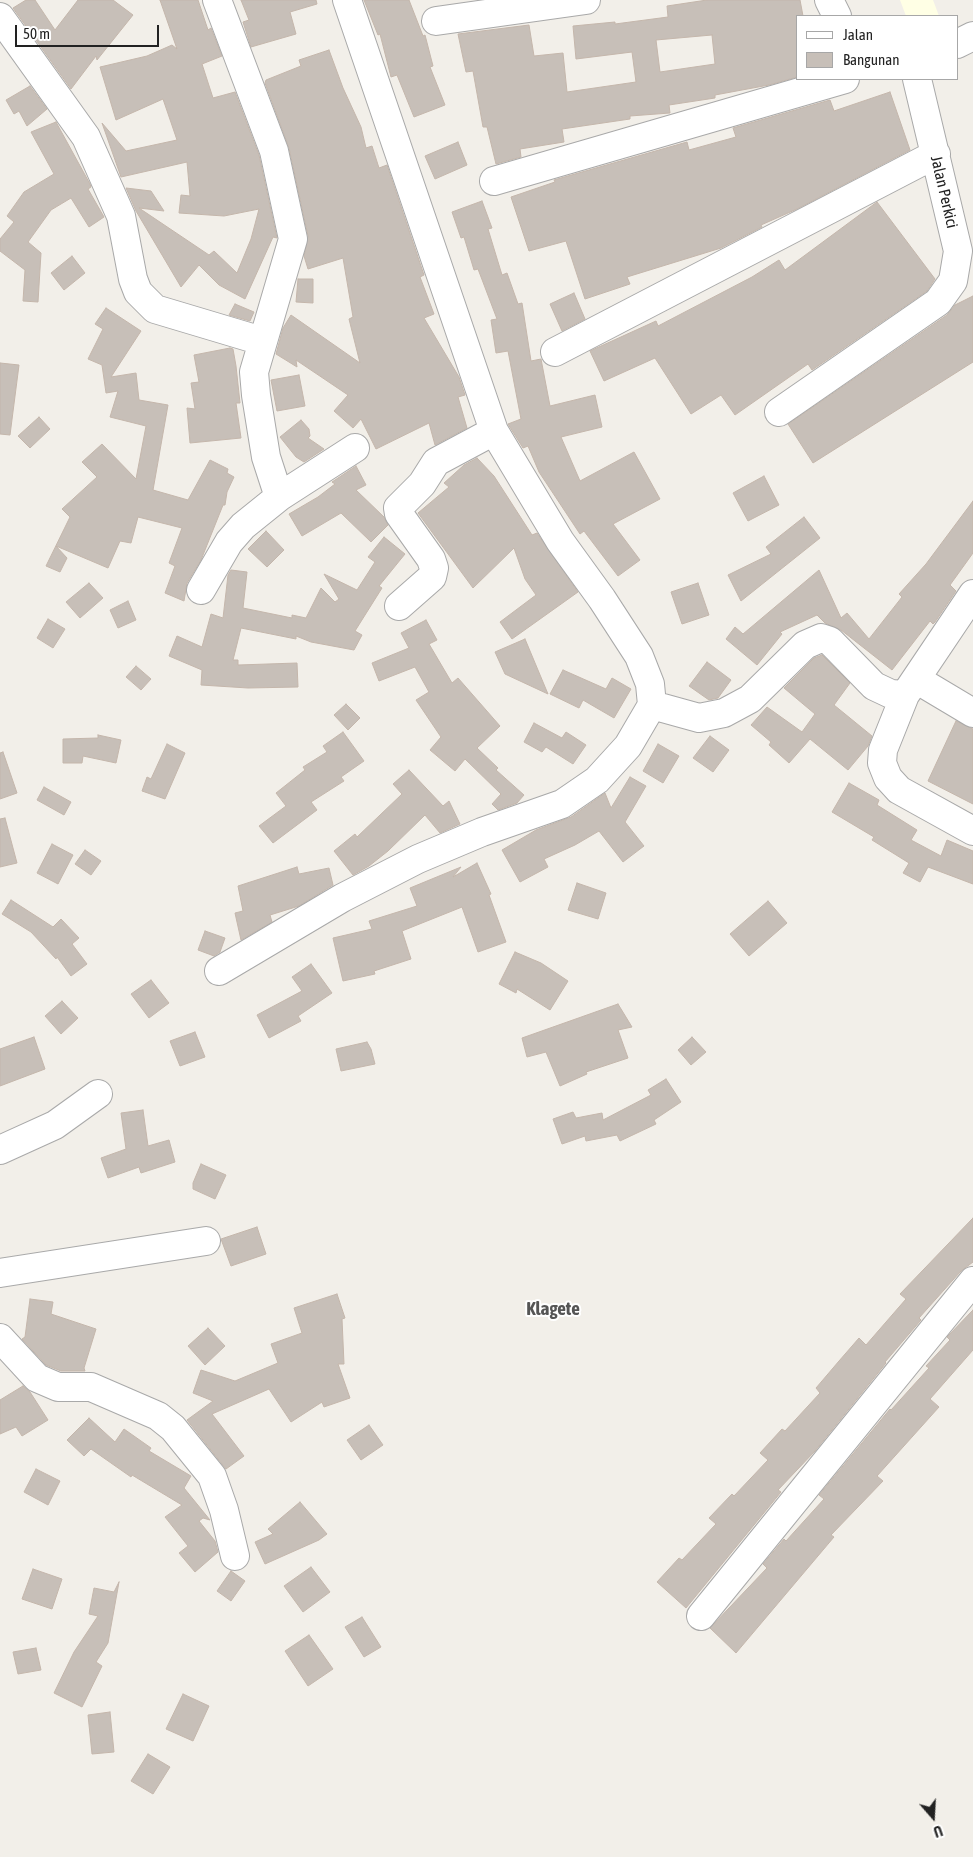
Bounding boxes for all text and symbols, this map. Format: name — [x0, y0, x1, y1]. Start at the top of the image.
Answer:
scale bar — [18, 15, 161, 47]
legend — [796, 15, 958, 80]
text: 50 m — [23, 25, 50, 42]
text: Jalan — [843, 26, 873, 43]
text: Bangunan — [843, 51, 900, 68]
street label: Jalan Perkici — [926, 154, 962, 230]
district label: Klagete — [526, 1298, 580, 1320]
north arrow — [908, 1792, 958, 1842]
text: U — [931, 1822, 944, 1840]

